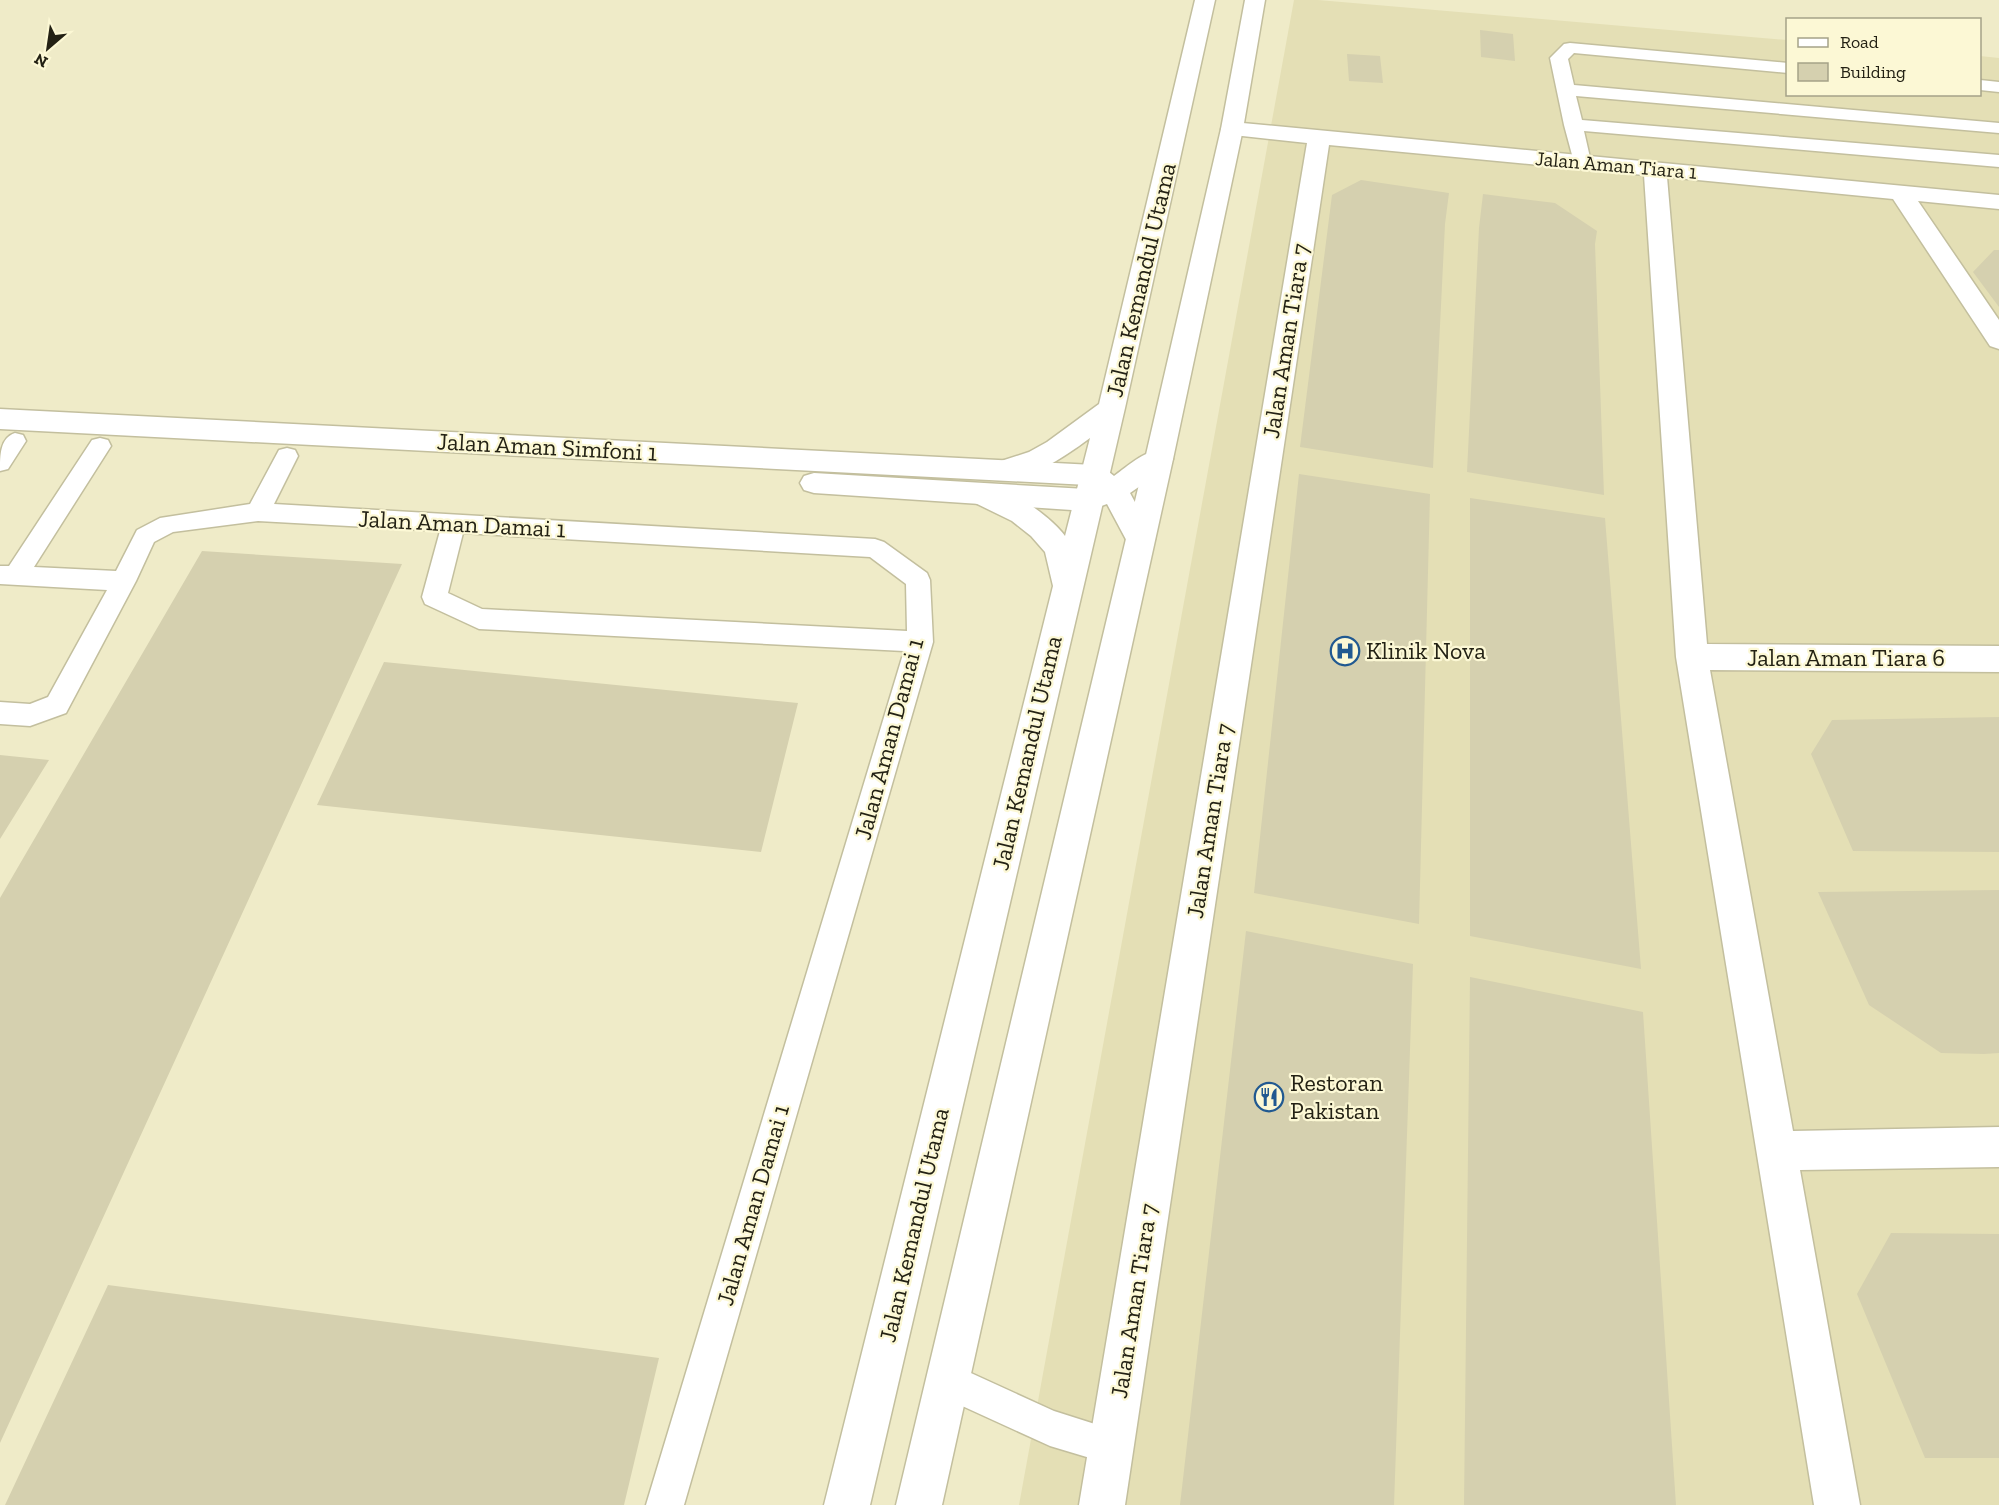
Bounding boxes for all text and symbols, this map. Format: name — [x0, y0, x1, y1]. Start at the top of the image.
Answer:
north arrow — [18, 18, 78, 78]
legend — [1786, 18, 1981, 96]
text: Road — [1840, 31, 1879, 53]
text: N — [31, 49, 51, 72]
text: Building — [1840, 61, 1906, 83]
street label: Jalan Aman Tiara 1 — [1534, 146, 1698, 184]
street label: Jalan Kemandul Utama — [1099, 160, 1182, 400]
street label: Jalan Aman Tiara 7 — [1256, 242, 1315, 440]
street label: Jalan Aman Simfoni 1 — [436, 426, 658, 467]
street label: Jalan Aman Damai 1 — [358, 504, 566, 543]
street label: Jalan Kemandul Utama — [985, 633, 1068, 873]
street label: Jalan Aman Damai 1 — [848, 635, 929, 843]
hospital icon: Klinik Nova — [1329, 635, 1361, 667]
place label: Klinik Nova — [1366, 636, 1486, 665]
street label: Jalan Aman Tiara 6 — [1747, 643, 1945, 672]
street label: Jalan Aman Tiara 7 — [1180, 722, 1239, 920]
place label: Restoran Pakistan — [1290, 1068, 1383, 1125]
restaurant icon: Restoran Pakistan — [1253, 1081, 1285, 1113]
street label: Jalan Aman Damai 1 — [710, 1101, 795, 1309]
street label: Jalan Kemandul Utama — [872, 1105, 955, 1345]
street label: Jalan Aman Tiara 7 — [1104, 1202, 1163, 1400]

